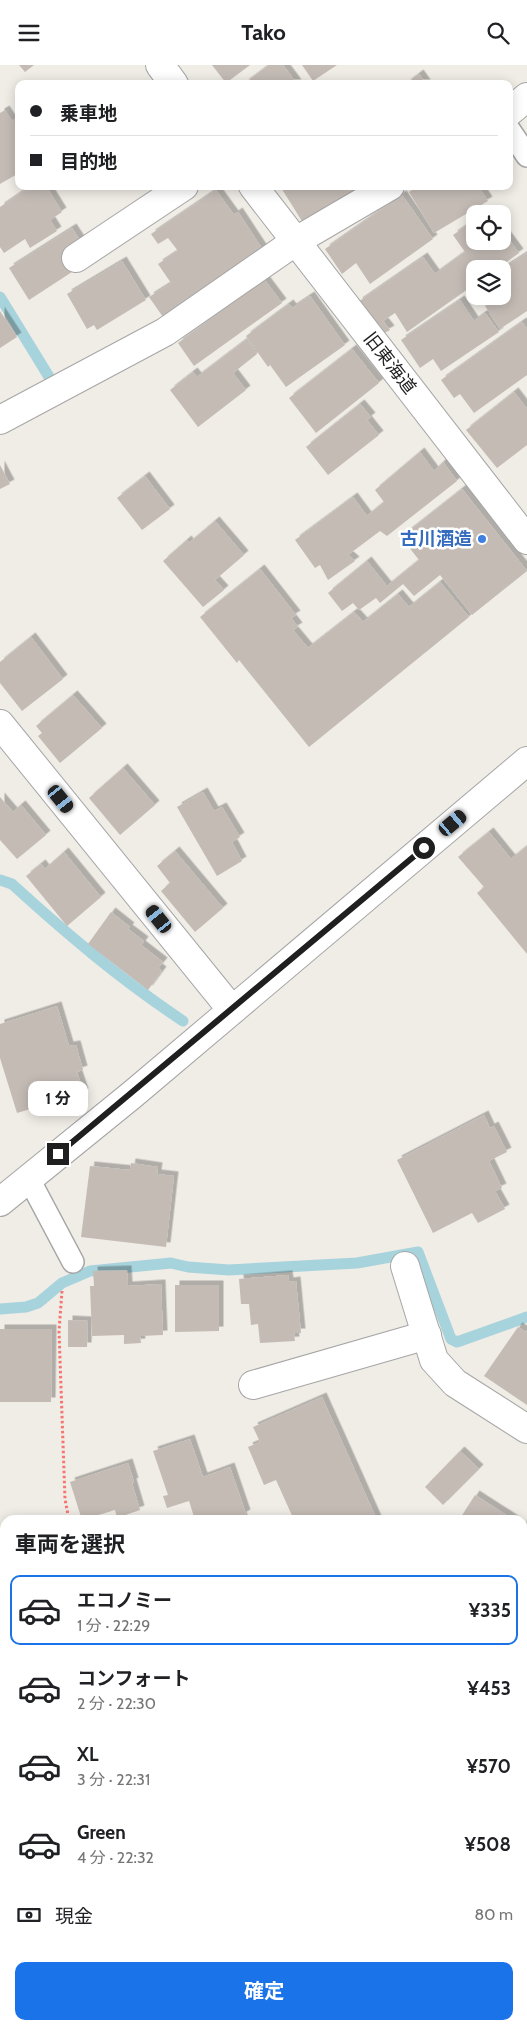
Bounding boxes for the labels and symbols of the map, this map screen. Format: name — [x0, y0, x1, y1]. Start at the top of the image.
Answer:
street label: 旧東海道 — [359, 328, 421, 398]
place label: 古川酒造 — [400, 528, 472, 550]
marker: 古川酒造 — [476, 533, 488, 545]
car — [45, 783, 76, 815]
car — [436, 808, 469, 838]
route start — [413, 837, 435, 859]
car — [143, 903, 174, 935]
callout: 1 分 — [28, 1081, 88, 1117]
route end — [47, 1143, 69, 1165]

